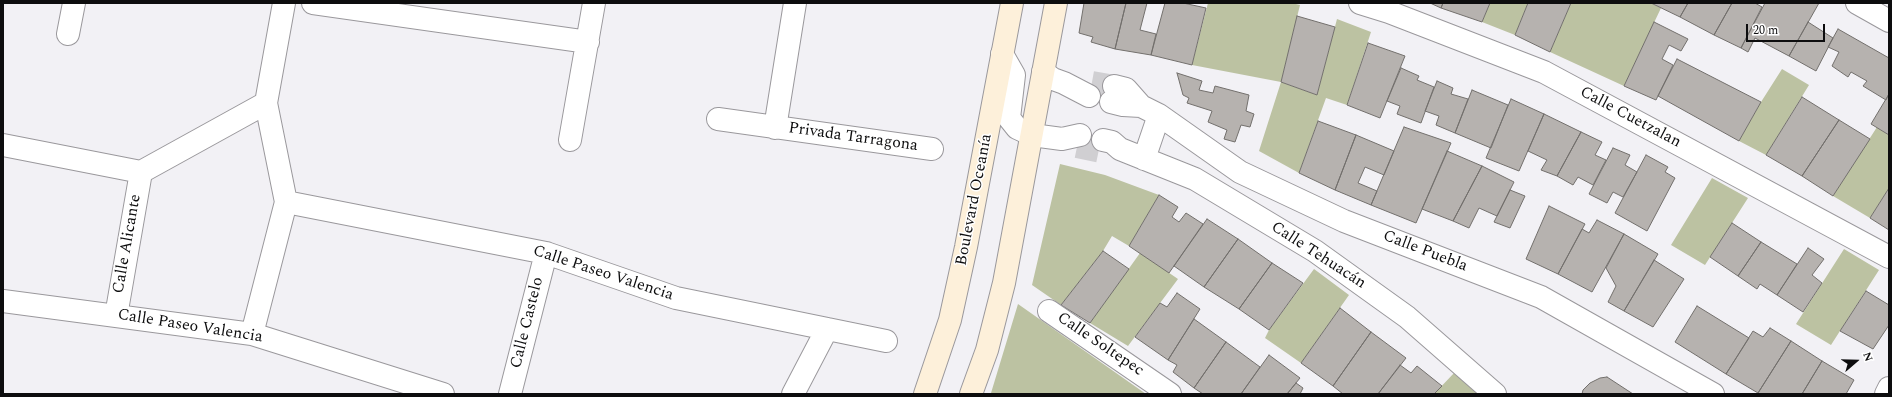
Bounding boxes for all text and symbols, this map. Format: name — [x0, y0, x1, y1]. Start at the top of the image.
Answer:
scale bar — [1748, 16, 1827, 42]
text: 20 m — [1753, 21, 1778, 40]
street label: Calle Cuetzalan — [1576, 83, 1684, 153]
street label: Privada Tarragona — [787, 119, 919, 157]
street label: Boulevard Oceanía — [953, 132, 997, 268]
street label: Calle Alicante — [110, 193, 146, 295]
street label: Calle Tehuacán — [1267, 218, 1369, 294]
street label: Calle Puebla — [1380, 227, 1470, 277]
street label: Calle Paseo Valencia — [530, 242, 676, 306]
street label: Calle Castelo — [507, 275, 549, 371]
street label: Calle Paseo Valencia — [116, 306, 264, 348]
street label: Calle Soltepec — [1053, 309, 1147, 381]
north arrow — [1836, 341, 1876, 381]
text: N — [1858, 350, 1877, 364]

